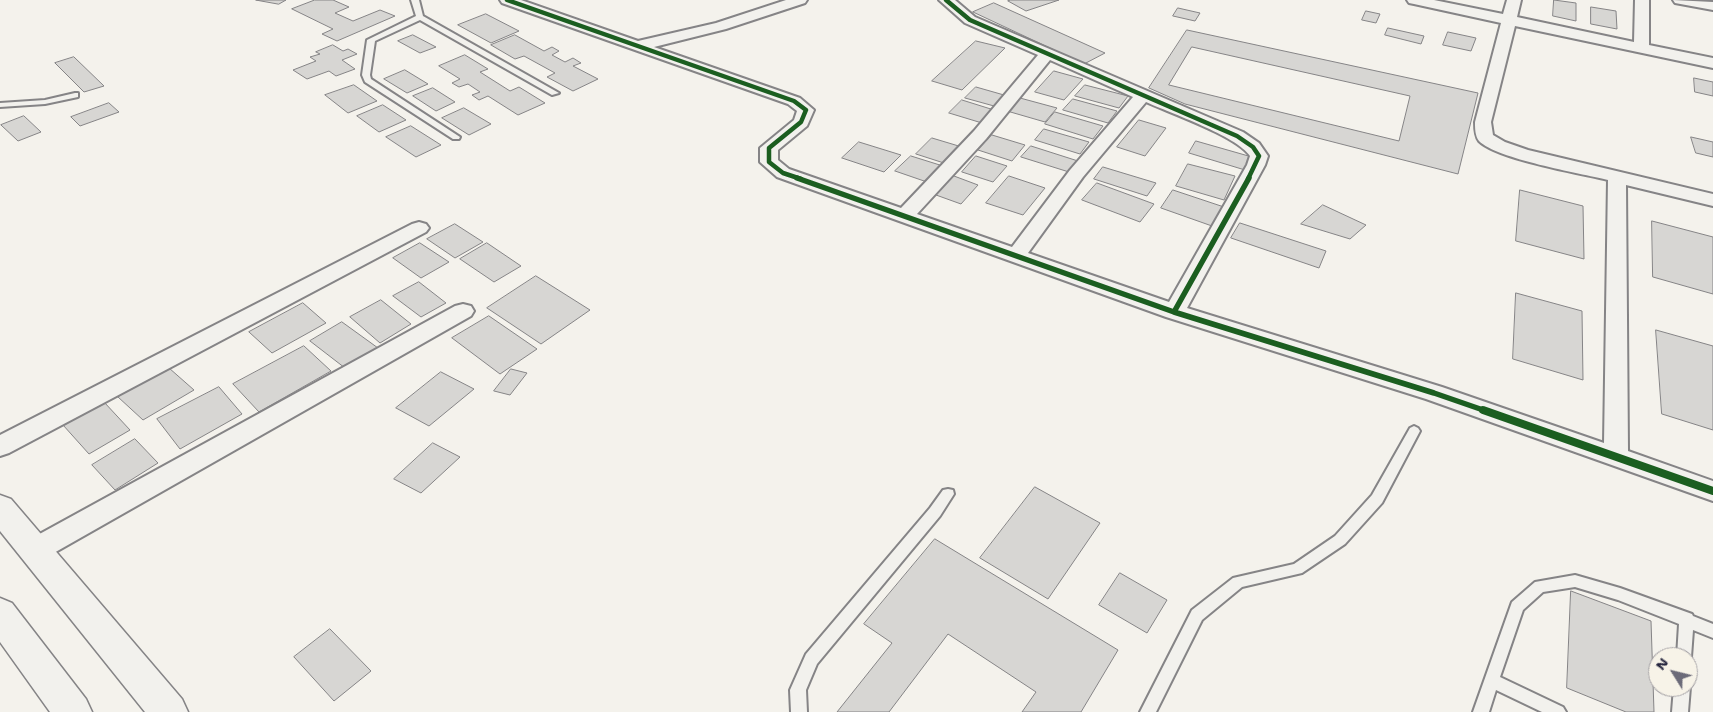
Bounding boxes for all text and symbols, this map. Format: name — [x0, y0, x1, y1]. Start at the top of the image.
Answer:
north arrow — [1648, 647, 1698, 697]
text: N — [1651, 654, 1672, 674]

